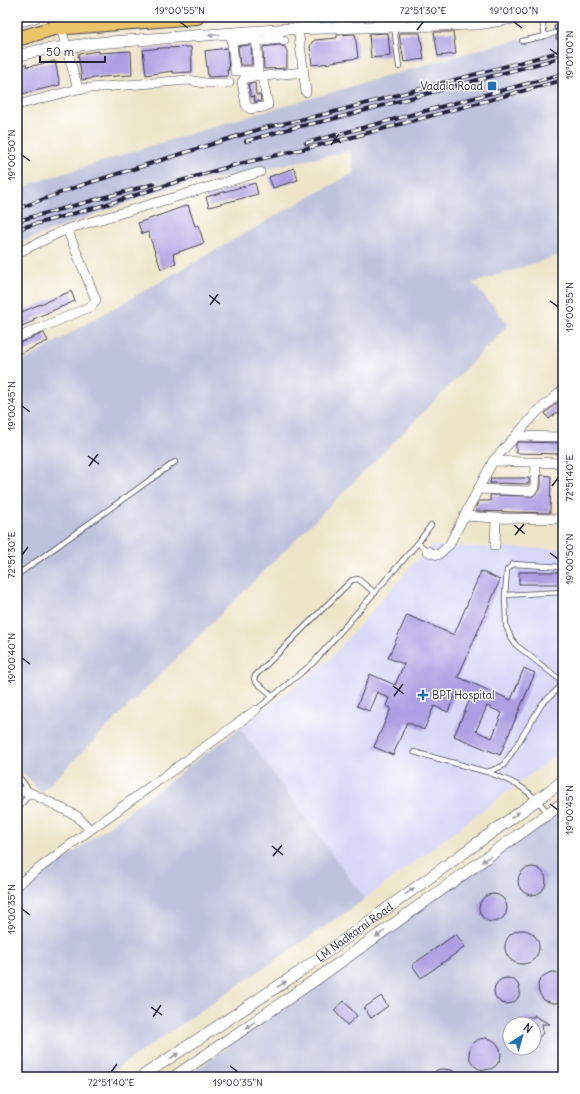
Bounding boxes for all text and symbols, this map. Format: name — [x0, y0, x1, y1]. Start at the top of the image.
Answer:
text: 19°00'55"N — [155, 4, 205, 17]
text: 72°51'30"E — [400, 4, 447, 17]
text: 19°01'00"N — [490, 4, 539, 17]
one-way arrow — [208, 31, 220, 38]
text: 19°01'00"N — [563, 31, 576, 80]
scale bar — [40, 38, 105, 64]
text: 50 m — [46, 44, 75, 59]
place label: Vadala Road — [420, 79, 484, 93]
marker: Vadala Road — [486, 80, 498, 92]
text: 19°00'50"N — [5, 130, 18, 180]
text: 19°00'55"N — [563, 282, 576, 332]
text: 19°00'45"N — [5, 381, 18, 431]
text: 72°51'40"E — [563, 455, 576, 501]
text: 72°51'30"E — [5, 531, 18, 578]
text: 19°00'50"N — [563, 534, 576, 584]
text: 19°00'40"N — [5, 633, 18, 683]
place label: BPT Hospital — [432, 688, 494, 702]
marker: BPT Hospital — [417, 689, 429, 701]
text: 19°00'45"N — [563, 785, 576, 835]
one-way arrow — [510, 811, 521, 819]
one-way arrow — [480, 855, 491, 863]
text: 19°00'35"N — [5, 884, 18, 934]
one-way arrow — [405, 887, 416, 896]
street label: LM Nadkarni Road — [313, 899, 396, 965]
one-way arrow — [375, 930, 385, 938]
one-way arrow — [277, 980, 287, 988]
north arrow — [502, 1016, 542, 1056]
text: N — [521, 1020, 535, 1036]
one-way arrow — [245, 1021, 256, 1029]
one-way arrow — [168, 1052, 180, 1059]
text: 72°51'40"E — [88, 1076, 134, 1089]
text: 19°00'35"N — [213, 1076, 263, 1089]

